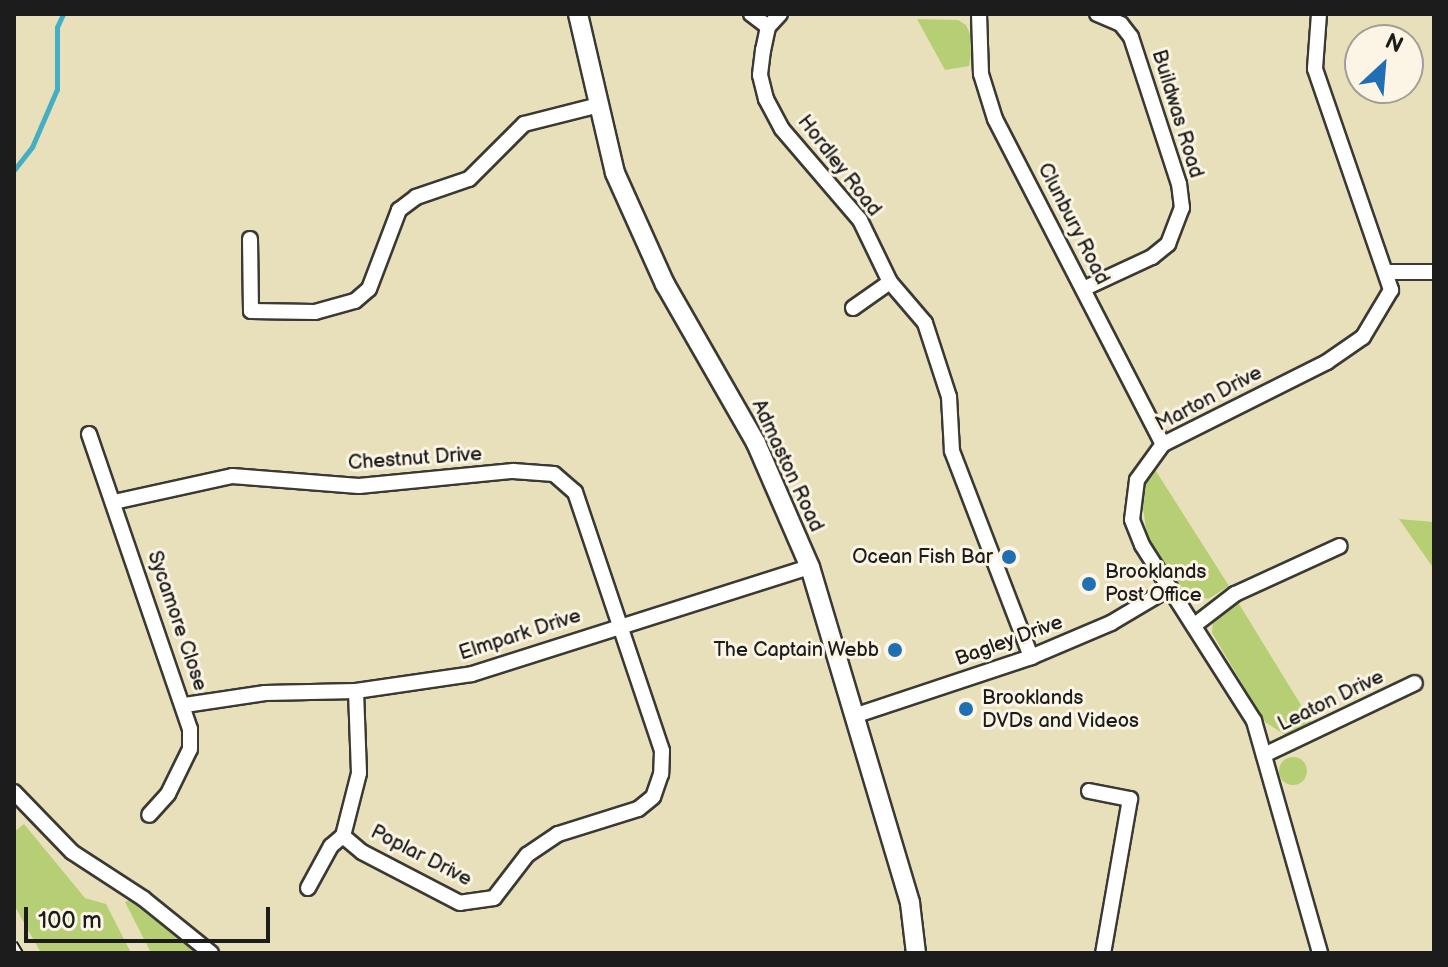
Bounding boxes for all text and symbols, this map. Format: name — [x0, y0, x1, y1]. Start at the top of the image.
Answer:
north arrow — [1344, 24, 1424, 104]
text: N — [1381, 28, 1407, 60]
street label: Buildwas Road — [1146, 47, 1208, 181]
street label: Hordley Road — [792, 110, 886, 222]
street label: Clunbury Road — [1032, 159, 1114, 289]
street label: Marton Drive — [1152, 361, 1266, 437]
street label: Admaston Road — [746, 396, 828, 536]
street label: Chestnut Drive — [347, 442, 483, 476]
place label: Ocean Fish Bar — [852, 545, 993, 569]
street label: Sycamore Close — [142, 548, 212, 694]
marker: Ocean Fish Bar — [1000, 548, 1018, 566]
place label: Brooklands Post Office — [1105, 560, 1206, 607]
marker: Brooklands Post Office — [1080, 575, 1098, 593]
street label: Elmpark Drive — [456, 604, 584, 666]
street label: Bagley Drive — [951, 610, 1067, 672]
place label: The Captain Webb — [713, 638, 879, 662]
marker: The Captain Webb — [886, 641, 904, 659]
street label: Leaton Drive — [1274, 665, 1388, 737]
place label: Brooklands DVDs and Videos — [982, 686, 1139, 733]
marker: Brooklands DVDs and Videos — [957, 700, 975, 718]
street label: Poplar Drive — [367, 820, 475, 892]
scale bar — [28, 891, 274, 941]
text: 100 m — [38, 906, 102, 935]

